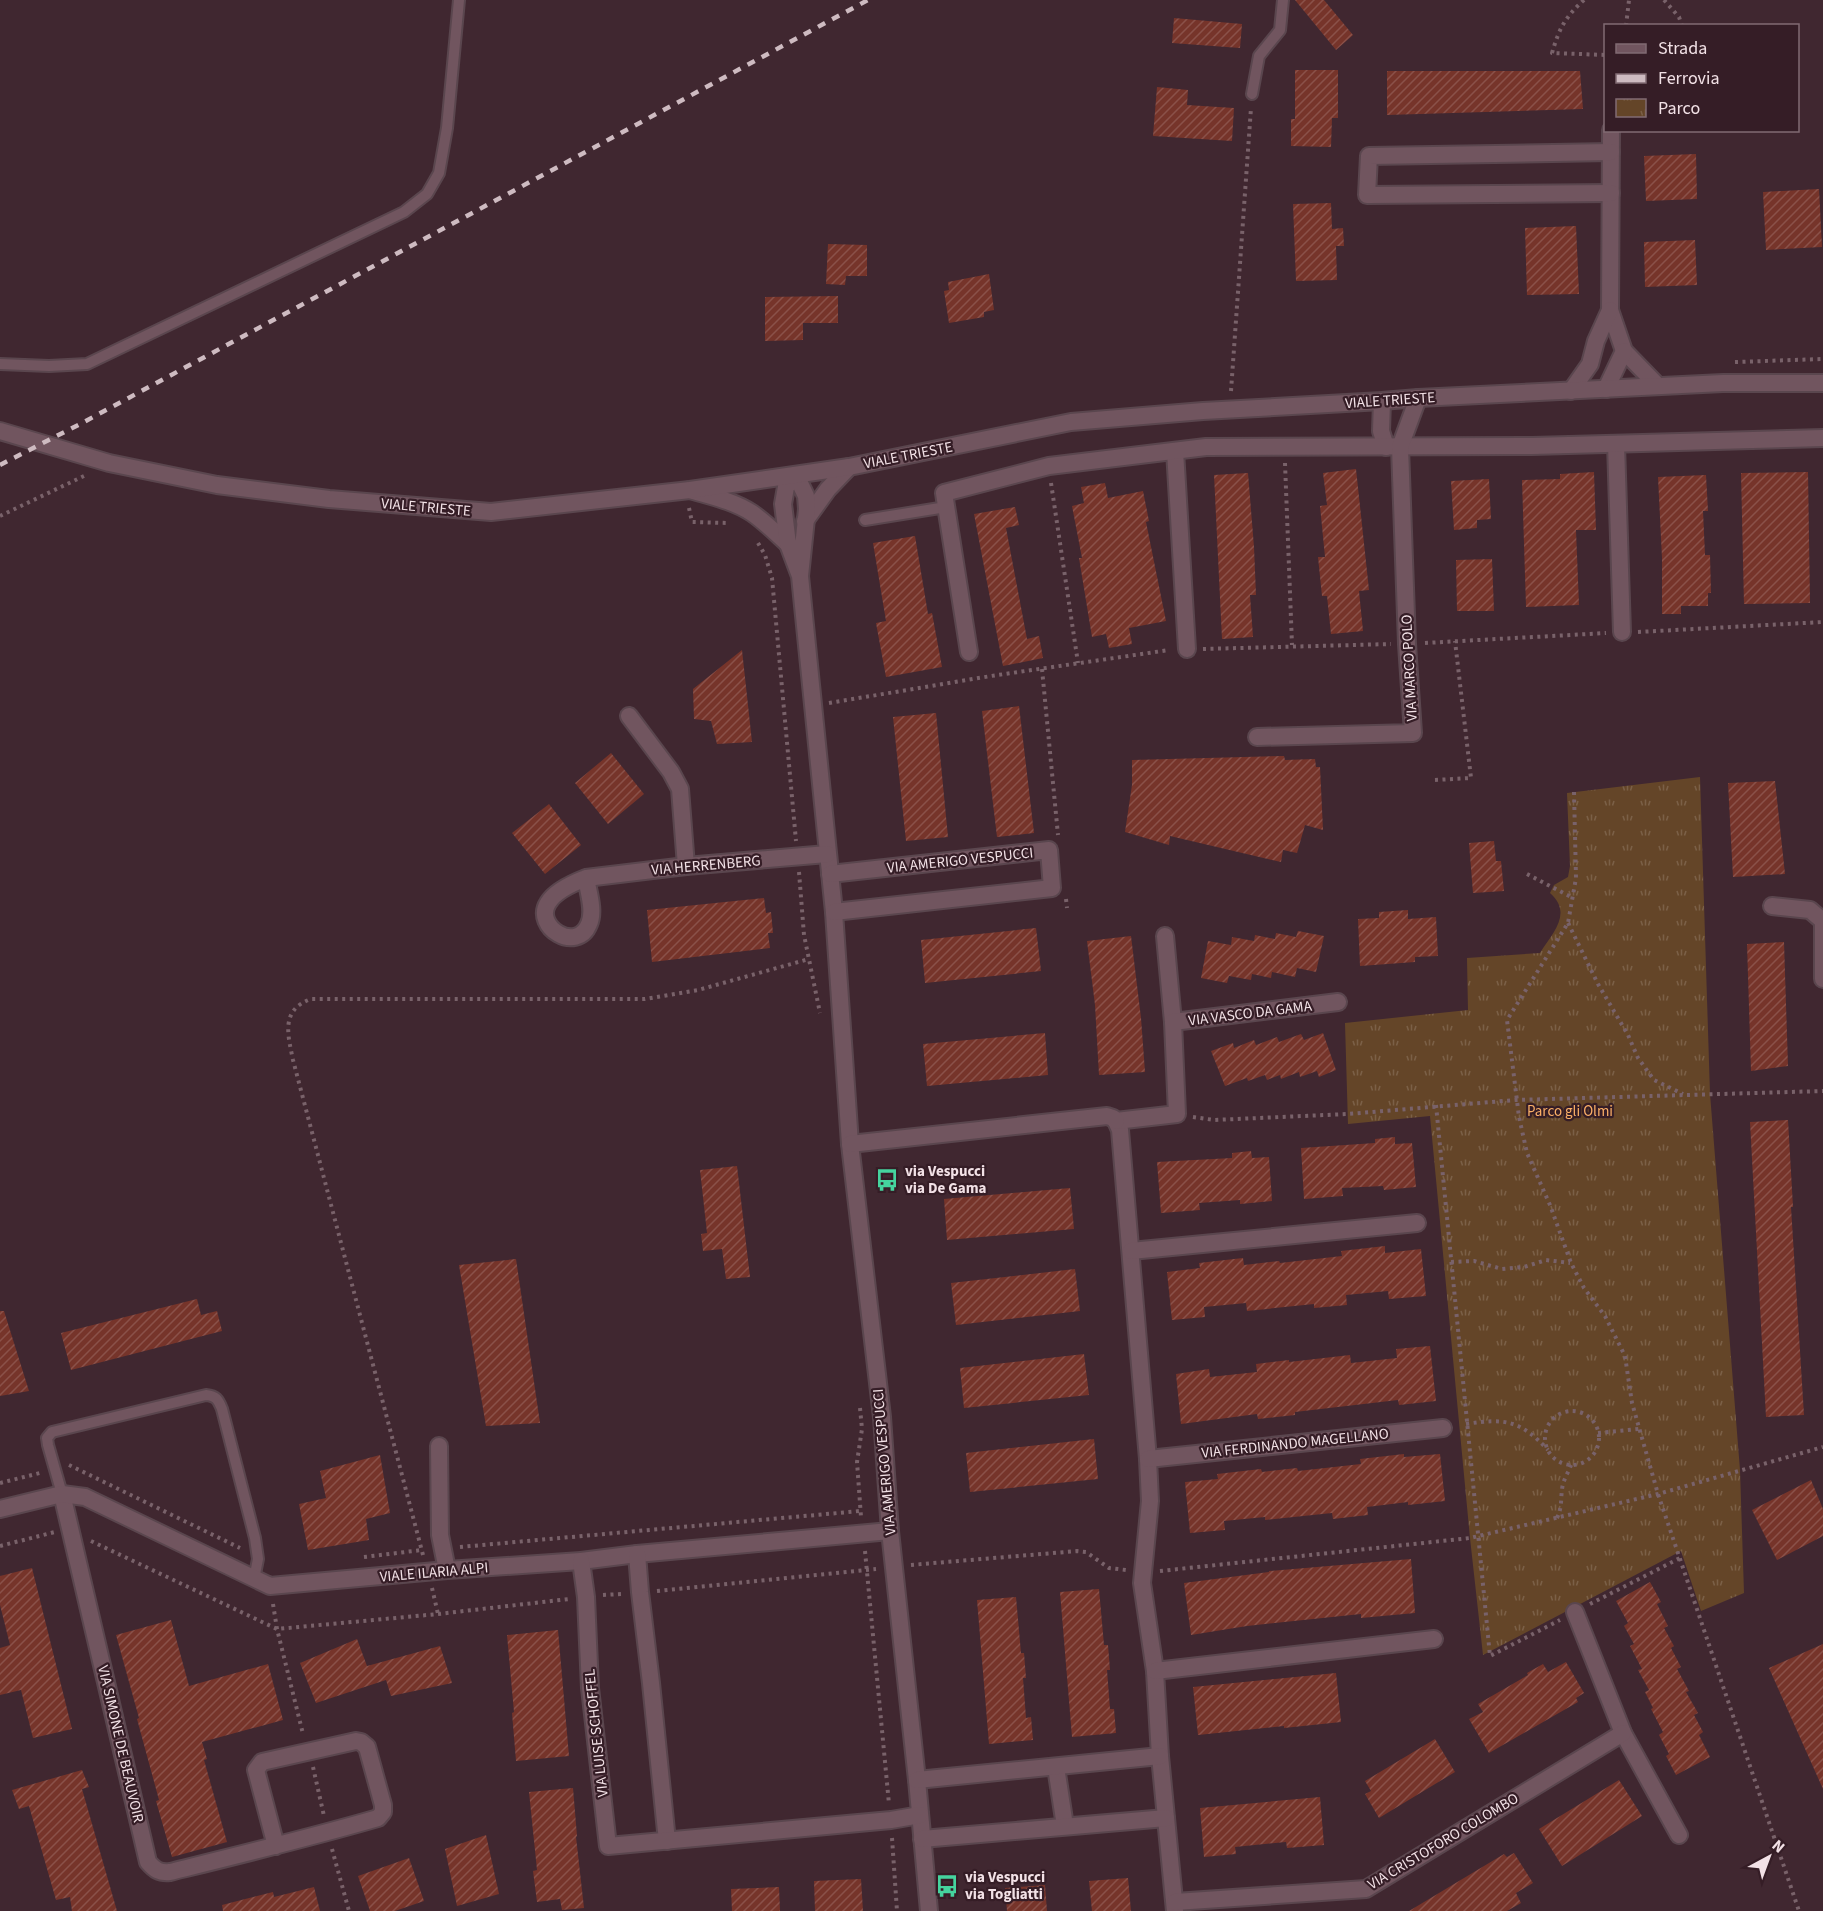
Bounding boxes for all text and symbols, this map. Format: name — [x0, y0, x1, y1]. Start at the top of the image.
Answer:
legend — [1604, 24, 1799, 132]
text: Strada — [1658, 36, 1707, 61]
text: Ferrovia — [1658, 66, 1719, 91]
text: Parco — [1658, 96, 1700, 121]
street label: VIALE TRIESTE — [1344, 387, 1436, 414]
street label: VIALE TRIESTE — [862, 437, 954, 474]
street label: VIALE TRIESTE — [380, 493, 472, 522]
street label: VIA MARCO POLO — [1396, 614, 1423, 722]
street label: VIA AMERIGO VESPUCCI — [886, 842, 1034, 879]
street label: VIA HERRENBERG — [650, 850, 762, 881]
street label: VIA VASCO DA GAMA — [1187, 995, 1314, 1031]
park label: Parco gli Olmi — [1527, 1101, 1613, 1122]
place label: via Vespucci via De Gama — [905, 1161, 987, 1199]
bus stop icon: via Vespucci via De Gama — [874, 1167, 900, 1193]
street label: VIA AMERIGO VESPUCCI — [868, 1388, 901, 1536]
street label: VIA FERDINANDO MAGELLANO — [1200, 1423, 1390, 1464]
street label: VIALE ILARIA ALPI — [379, 1557, 489, 1588]
street label: VIA SIMONE DE BEAUVOIR — [92, 1663, 149, 1825]
street label: VIA LUISE SCHOFFEL — [579, 1668, 614, 1798]
street label: VIA CRISTOFORO COLOMBO — [1364, 1788, 1523, 1895]
north arrow — [1739, 1827, 1799, 1887]
text: N — [1767, 1835, 1789, 1858]
place label: via Vespucci via Togliatti — [965, 1867, 1045, 1905]
bus stop icon: via Vespucci via Togliatti — [934, 1873, 960, 1899]

